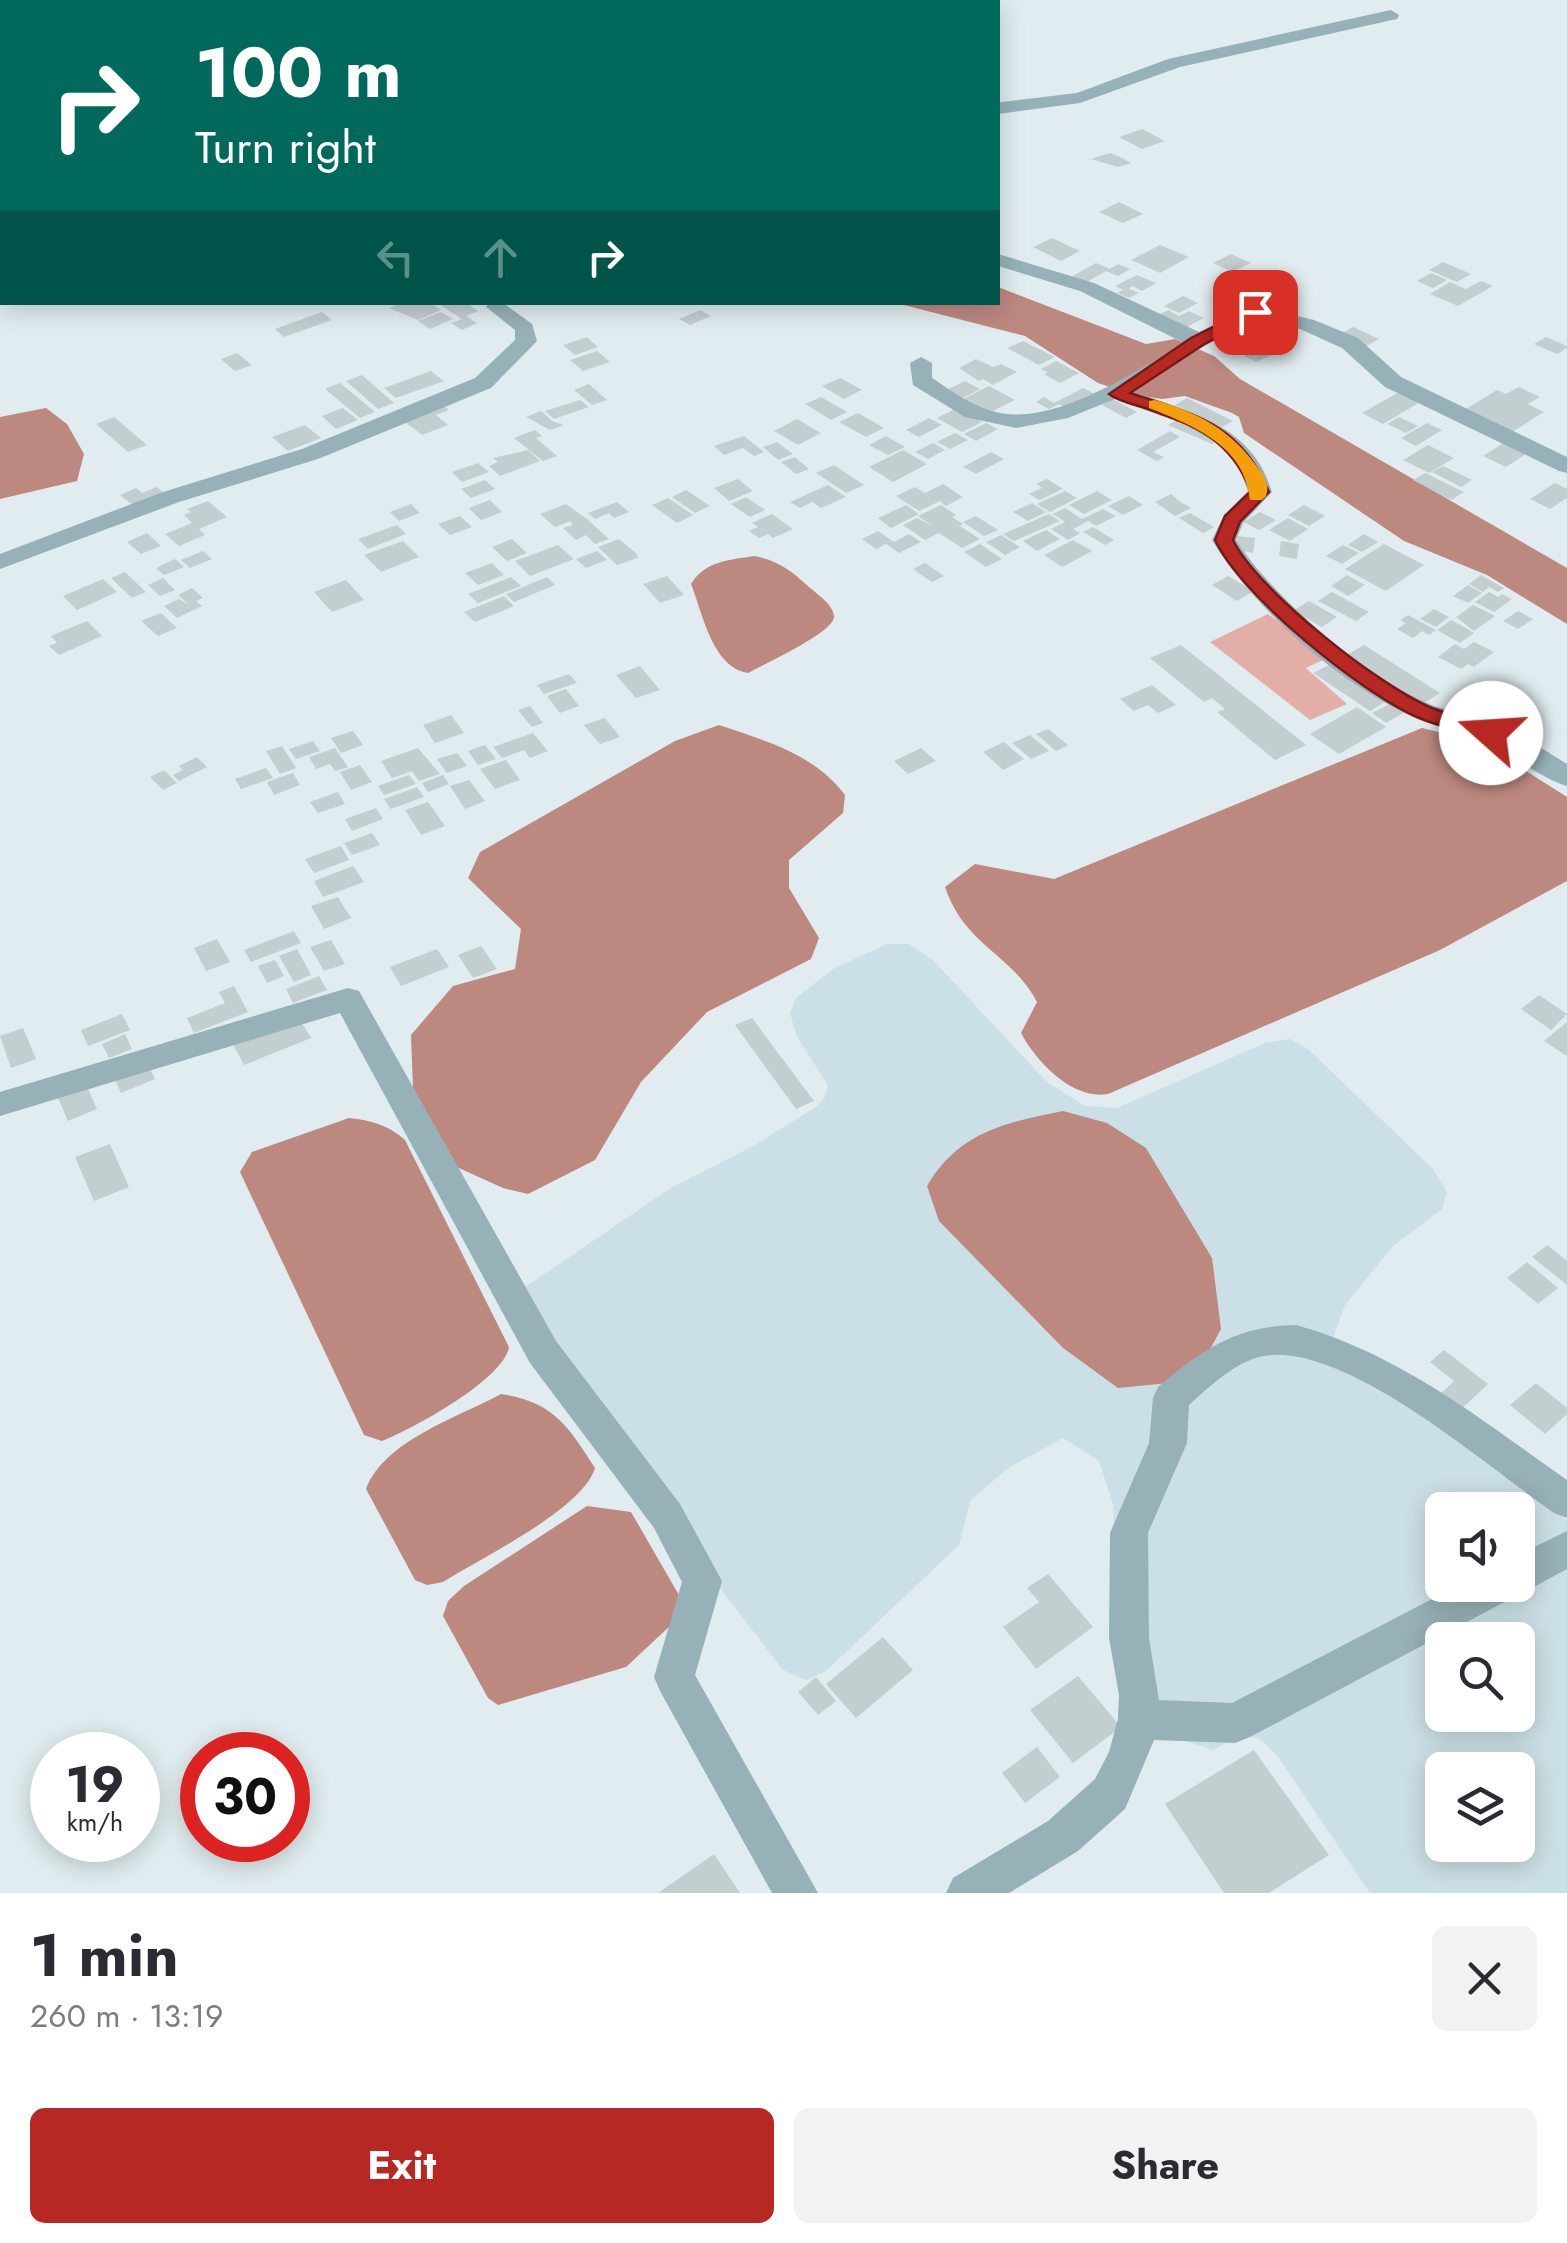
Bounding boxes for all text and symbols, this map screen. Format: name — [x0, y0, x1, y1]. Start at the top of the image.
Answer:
text: 100 m — [195, 22, 402, 123]
icon: right — [30, 40, 160, 170]
text: Turn right — [195, 115, 376, 180]
icon: left — [368, 230, 423, 285]
icon: ahead — [473, 230, 528, 285]
icon: right — [578, 230, 633, 285]
pin — [1213, 270, 1298, 355]
icon: arrive — [1228, 285, 1283, 340]
position arrow — [1439, 681, 1543, 785]
map controls — [1425, 1492, 1535, 1862]
button: sound — [1425, 1492, 1535, 1602]
button: search — [1425, 1622, 1535, 1732]
speed limit sign: 30 — [180, 1732, 310, 1862]
text: 19 — [66, 1748, 124, 1821]
button: layers — [1425, 1752, 1535, 1862]
text: km/h — [67, 1804, 123, 1840]
text: 1 min — [30, 1912, 179, 1999]
button: close — [1432, 1926, 1537, 2031]
text: 260 m · 13:19 — [30, 1993, 224, 2039]
button: Exit — [30, 2108, 774, 2223]
button: Share — [794, 2108, 1537, 2223]

